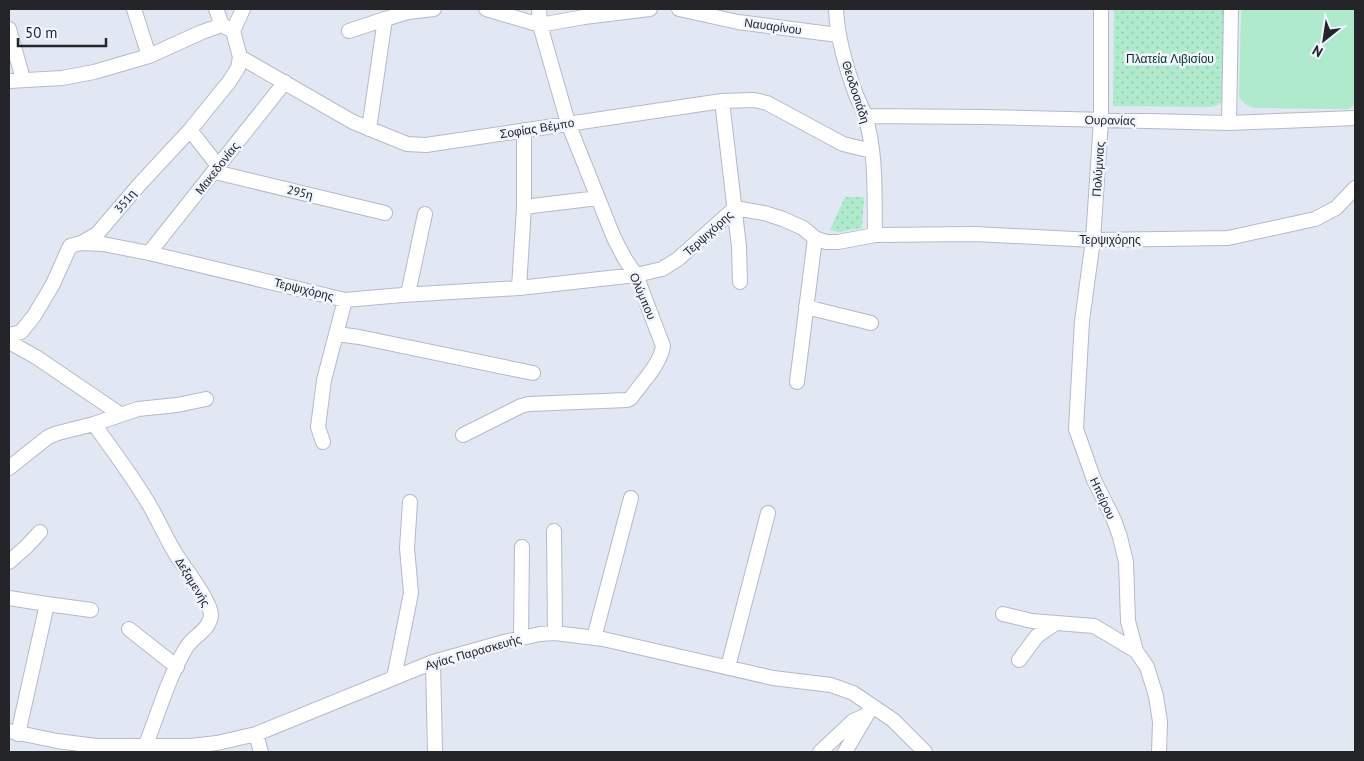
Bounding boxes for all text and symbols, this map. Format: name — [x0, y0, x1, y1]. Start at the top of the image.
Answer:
scale bar — [18, 15, 105, 47]
street label: Ναυαρίνου — [743, 15, 803, 37]
north arrow — [1299, 15, 1349, 65]
text: 50 m — [25, 23, 58, 42]
text: N — [1309, 41, 1326, 61]
park label: Πλατεία Λιβισίου — [1126, 51, 1214, 66]
street label: Θεοδοσιάδη — [839, 59, 873, 125]
street label: Ουρανίας — [1084, 112, 1136, 128]
street label: Σοφίας Βέμπο — [499, 115, 576, 141]
street label: Μακεδονίας — [192, 138, 242, 197]
street label: Πολύμνιας — [1089, 141, 1107, 197]
street label: 295η — [285, 182, 315, 202]
street label: 351η — [111, 186, 139, 216]
street label: Τερψιχόρης — [680, 207, 736, 259]
street label: Τερψιχόρης — [1079, 232, 1141, 247]
street label: Ολύμπου — [626, 270, 660, 322]
street label: Τερψιχόρης — [272, 274, 336, 304]
street label: Ηπείρου — [1087, 475, 1119, 521]
street label: Δεξαμενής — [173, 555, 214, 609]
street label: Αγίας Παρασκευής — [423, 631, 523, 673]

